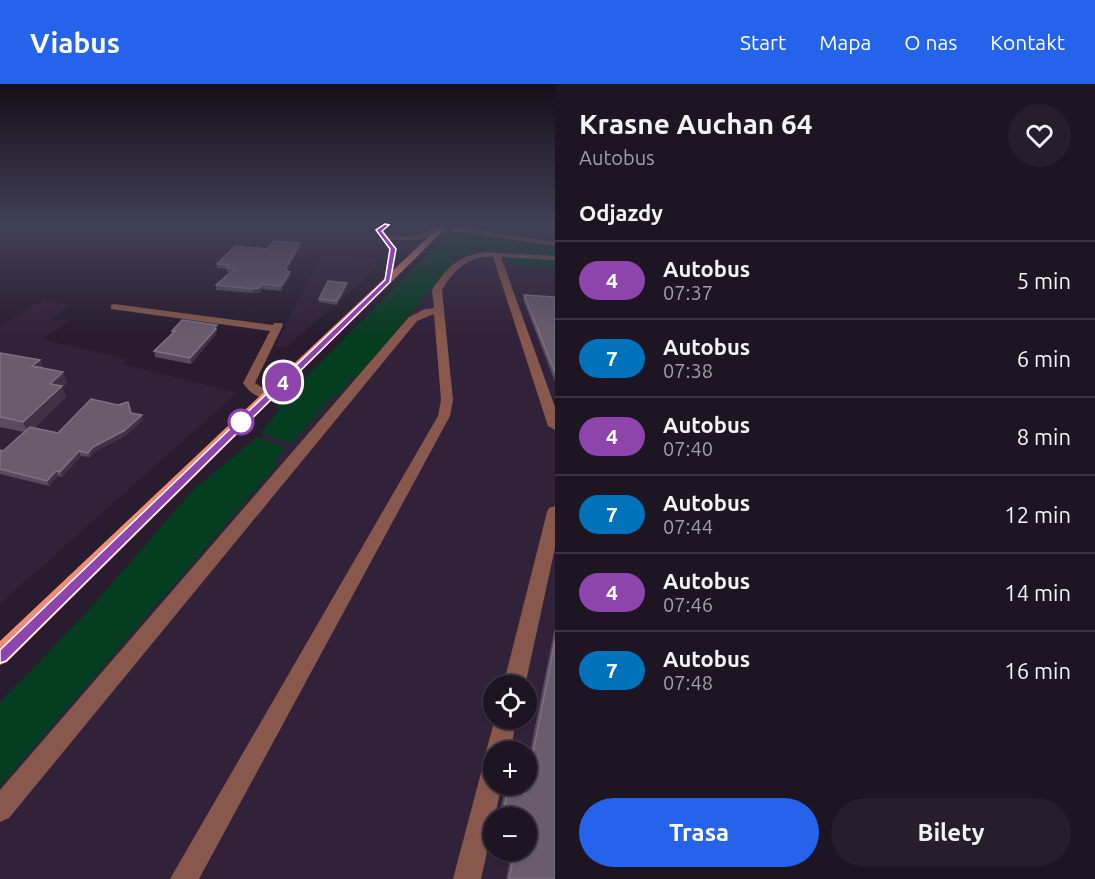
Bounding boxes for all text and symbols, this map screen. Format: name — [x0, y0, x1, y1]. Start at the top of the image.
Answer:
text: Viabus — [30, 27, 120, 58]
text: Start — [740, 30, 786, 54]
text: Mapa — [819, 30, 871, 54]
text: O nas — [904, 30, 957, 54]
text: Kontakt — [990, 30, 1065, 54]
button: heart — [1008, 104, 1071, 167]
text: Krasne Auchan 64 — [579, 108, 812, 139]
text: Autobus — [579, 146, 655, 169]
text: Odjazdy — [579, 200, 663, 225]
text: Autobus — [663, 256, 750, 281]
text: 4 — [606, 268, 618, 292]
text: 5 min — [1017, 268, 1071, 293]
text: 07:37 — [663, 281, 713, 304]
text: Autobus — [663, 334, 750, 359]
text: 7 — [606, 346, 618, 370]
text: 6 min — [1017, 346, 1071, 371]
text: 07:38 — [663, 359, 713, 382]
line badge: 4 — [264, 362, 302, 402]
text: 4 — [277, 370, 289, 394]
unlabelled marker — [228, 409, 254, 435]
text: Autobus — [663, 412, 750, 437]
text: 4 — [606, 424, 618, 448]
text: 8 min — [1017, 424, 1071, 449]
text: 07:40 — [663, 437, 713, 460]
text: Autobus — [663, 490, 750, 515]
text: 7 — [606, 502, 618, 526]
text: 12 min — [1004, 502, 1071, 527]
text: 07:44 — [663, 515, 713, 538]
text: Autobus — [663, 568, 750, 593]
text: 4 — [606, 580, 618, 604]
text: 14 min — [1004, 580, 1071, 605]
text: 07:46 — [663, 593, 713, 616]
text: Autobus — [663, 646, 750, 671]
text: 7 — [606, 658, 618, 682]
text: 16 min — [1004, 658, 1071, 683]
text: 07:48 — [663, 671, 713, 694]
map controls — [483, 675, 537, 861]
button: locate — [483, 675, 537, 729]
button: + — [483, 741, 537, 795]
button: Trasa — [579, 798, 819, 867]
button: Bilety — [831, 798, 1071, 867]
button: − — [483, 807, 537, 861]

